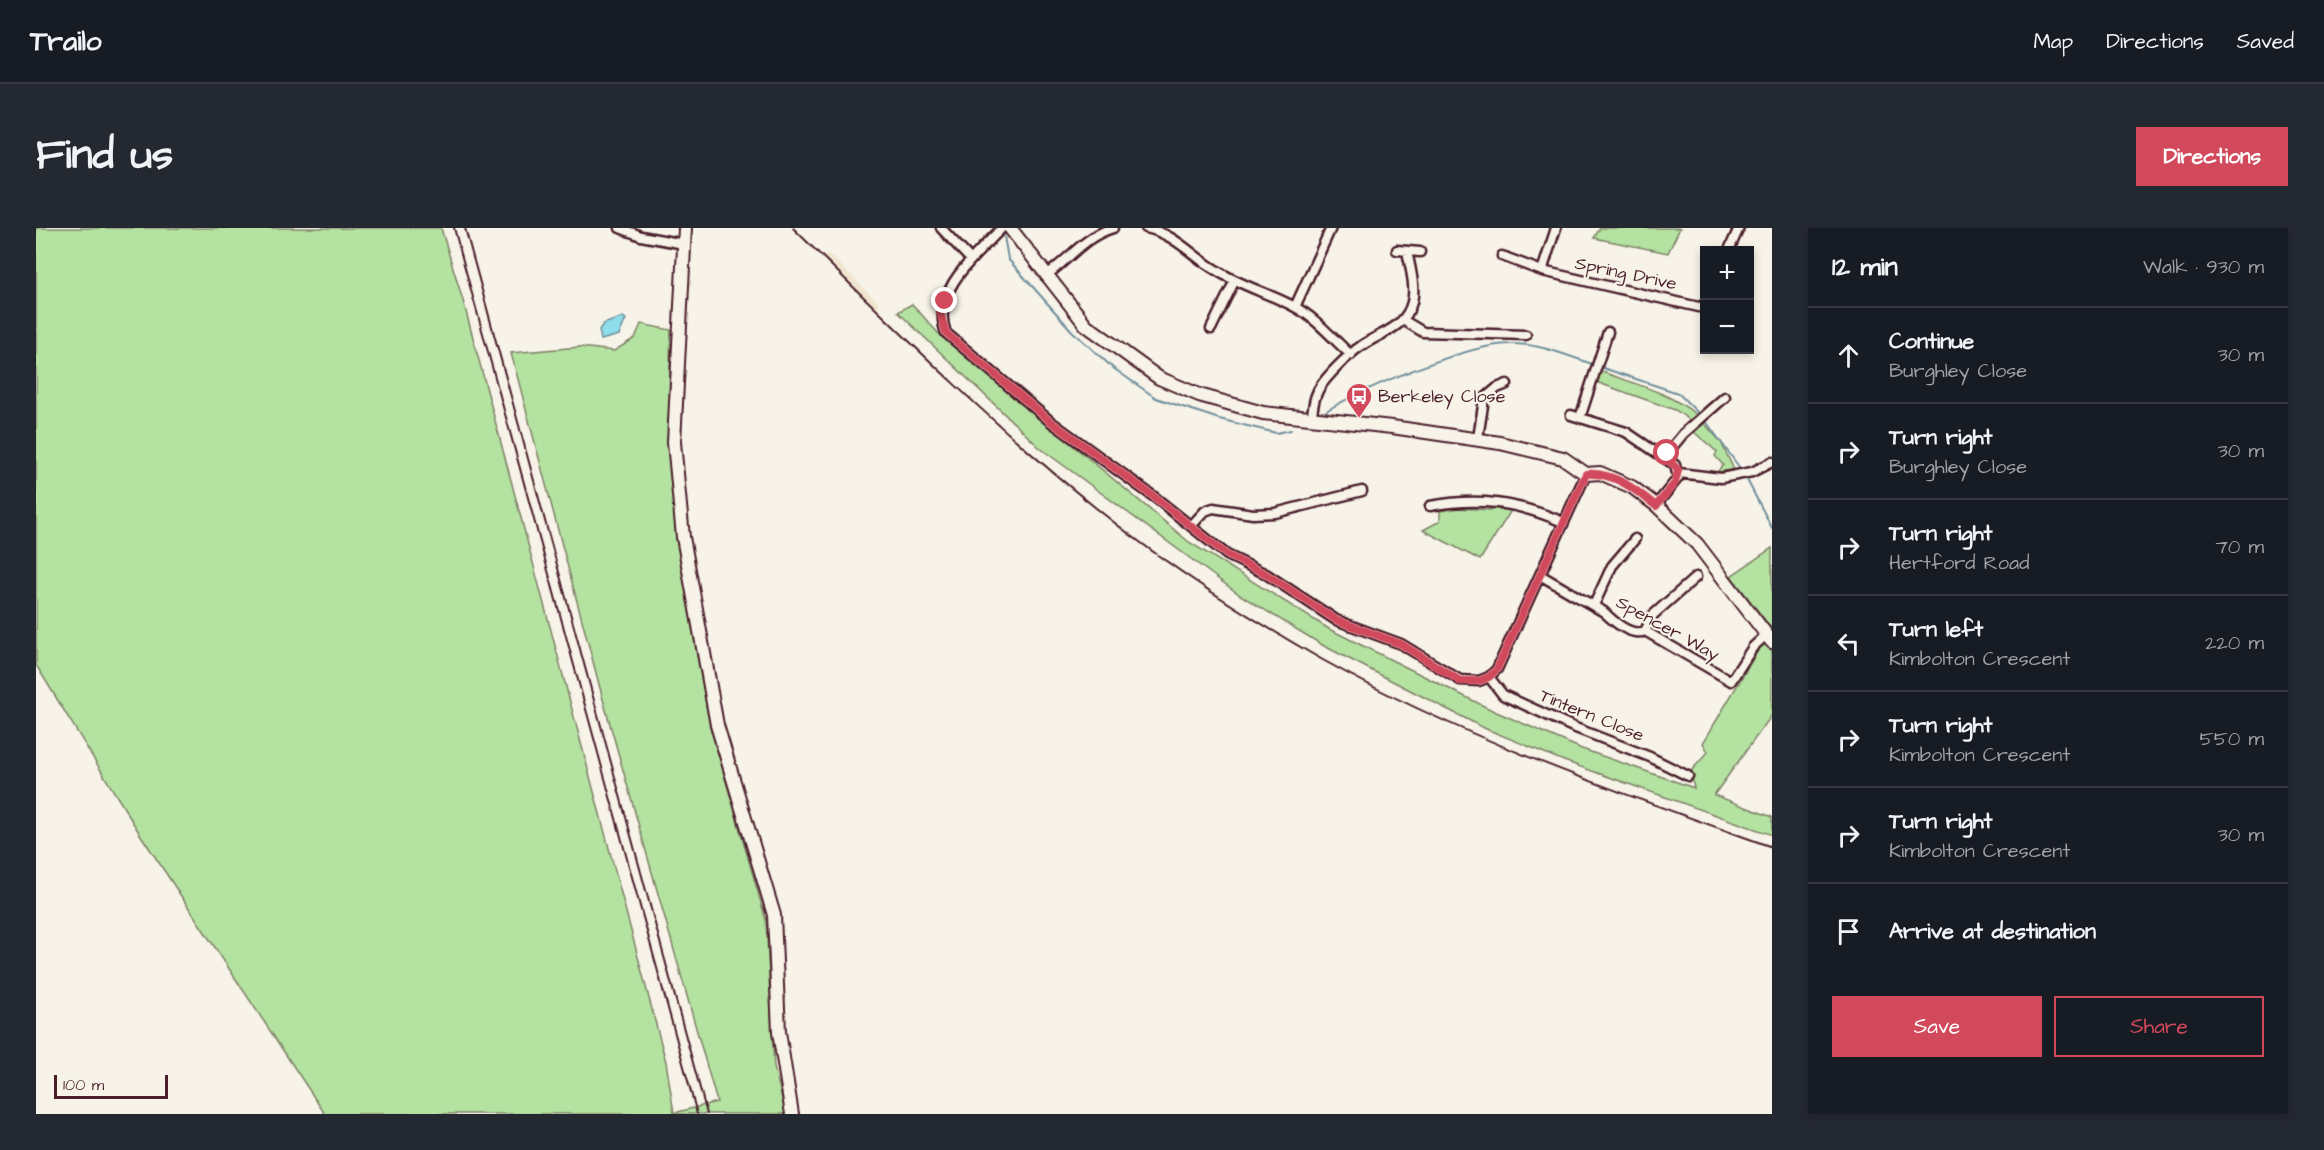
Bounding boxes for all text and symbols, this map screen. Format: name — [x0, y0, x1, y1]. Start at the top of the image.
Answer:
text: Trailo — [30, 22, 102, 61]
text: Map — [2033, 27, 2073, 56]
text: Directions — [2106, 27, 2204, 56]
text: Saved — [2237, 27, 2294, 56]
text: Find us — [36, 127, 173, 185]
button: Directions — [2136, 127, 2288, 186]
map controls — [1700, 246, 1754, 354]
button: + — [1700, 246, 1754, 300]
text: 12 min — [1832, 249, 1898, 285]
street label: Spring Drive — [1573, 251, 1679, 297]
text: Walk · 930 m — [2143, 253, 2264, 281]
route end — [931, 287, 957, 313]
button: − — [1700, 300, 1754, 354]
text: Continue — [1889, 326, 1974, 357]
icon: ahead — [1832, 339, 1865, 372]
text: 30 m — [2218, 341, 2264, 369]
text: Burghley Close — [1889, 357, 2027, 385]
bus stop icon: Berkeley Close — [1344, 381, 1374, 419]
place label: Berkeley Close — [1378, 384, 1506, 410]
text: Turn right — [1889, 422, 1992, 453]
icon: right — [1832, 435, 1865, 468]
text: 30 m — [2218, 437, 2264, 465]
route start — [1653, 439, 1679, 465]
text: Burghley Close — [1889, 453, 2027, 481]
text: Turn right — [1889, 518, 1992, 549]
icon: right — [1832, 531, 1865, 564]
text: 70 m — [2216, 533, 2264, 561]
text: Hertford Road — [1889, 549, 2029, 577]
street label: Spencer Way — [1611, 590, 1724, 668]
text: Turn left — [1889, 614, 1983, 645]
icon: left — [1832, 627, 1865, 660]
text: 220 m — [2205, 629, 2264, 657]
text: Kimbolton Crescent — [1889, 645, 2070, 673]
street label: Tintern Close — [1536, 683, 1648, 748]
text: Turn right — [1889, 710, 1992, 741]
icon: right — [1832, 723, 1865, 756]
text: 550 m — [2199, 725, 2264, 753]
text: Kimbolton Crescent — [1889, 741, 2070, 769]
text: Turn right — [1889, 806, 1992, 837]
icon: right — [1832, 819, 1865, 852]
text: 30 m — [2218, 821, 2264, 849]
text: Kimbolton Crescent — [1889, 837, 2070, 865]
icon: arrive — [1832, 915, 1865, 948]
text: Arrive at destination — [1889, 916, 2096, 947]
button: Save — [1832, 996, 2042, 1057]
button: Share — [2054, 996, 2264, 1057]
scale bar — [54, 1072, 168, 1100]
text: 100 m — [63, 1074, 104, 1096]

